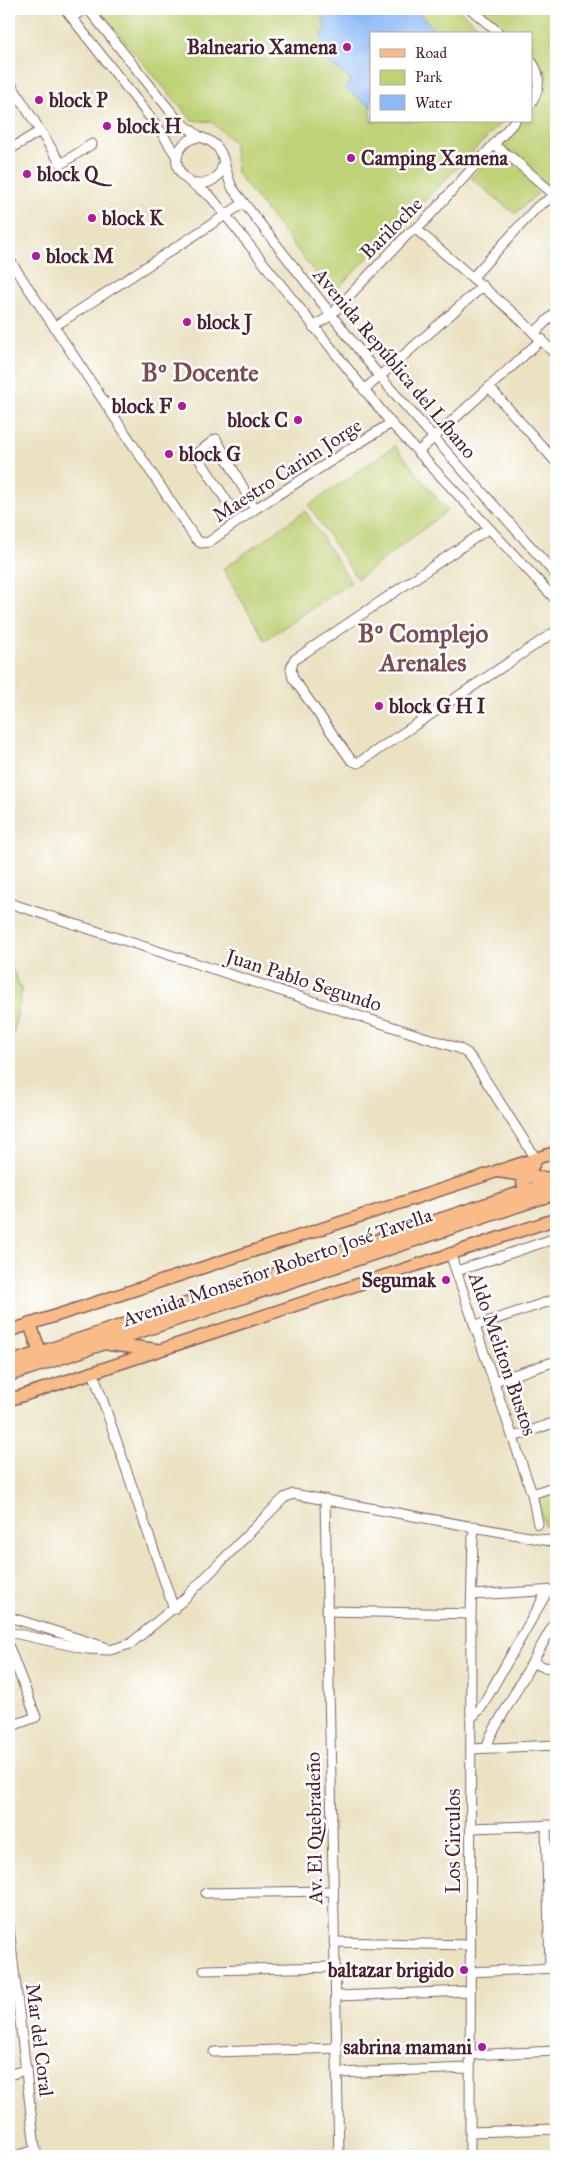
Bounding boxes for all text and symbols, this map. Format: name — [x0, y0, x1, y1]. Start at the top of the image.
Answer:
legend — [370, 32, 532, 122]
place label: Balneario Xamena — [187, 35, 338, 59]
marker: Balneario Xamena — [341, 41, 353, 53]
text: Road — [415, 44, 447, 62]
text: Park — [415, 68, 442, 86]
place label: block P — [48, 88, 108, 112]
marker: block P — [33, 94, 45, 106]
text: Water — [415, 94, 452, 112]
place label: block H — [116, 114, 182, 138]
marker: block H — [101, 120, 113, 132]
place label: Camping Xamena — [361, 146, 509, 171]
marker: Camping Xamena — [345, 152, 357, 164]
place label: block Q — [36, 162, 113, 187]
marker: block Q — [21, 168, 33, 180]
street label: Bariloche — [355, 192, 427, 264]
place label: block K — [101, 206, 164, 230]
marker: block K — [86, 212, 98, 224]
place label: block M — [45, 244, 114, 268]
marker: block M — [30, 250, 42, 262]
street label: Avenida República del Líbano — [308, 262, 482, 463]
place label: block J — [196, 310, 253, 336]
marker: block J — [181, 316, 193, 328]
district label: Bº Docente — [141, 357, 259, 388]
place label: block F — [111, 394, 173, 418]
marker: block F — [176, 400, 188, 412]
place label: block C — [226, 408, 288, 432]
street label: Maestro Carim Jorge — [208, 413, 367, 528]
marker: block C — [292, 414, 304, 426]
place label: block G — [178, 442, 241, 466]
marker: block G — [163, 448, 175, 460]
district label: Bº Complejo Arenales — [358, 618, 488, 678]
place label: block G H I — [388, 694, 486, 718]
marker: block G H I — [373, 700, 385, 712]
street label: Juan Pablo Segundo — [221, 943, 385, 1017]
street label: Avenida Monseñor Roberto José Tavella — [118, 1202, 436, 1333]
place label: Segumak — [361, 1268, 437, 1293]
street label: Aldo Meliton Bustos — [463, 1268, 542, 1439]
marker: Segumak — [440, 1274, 452, 1286]
street label: Av. El Quebradeño — [301, 1752, 327, 1905]
street label: Los Circulos — [441, 1788, 465, 1894]
place label: baltazar brigido — [327, 1958, 454, 1983]
marker: baltazar brigido — [458, 1964, 470, 1976]
street label: Mar del Coral — [21, 1982, 59, 2099]
place label: sabrina mamani — [343, 2035, 472, 2059]
marker: sabrina mamani — [476, 2041, 488, 2053]

